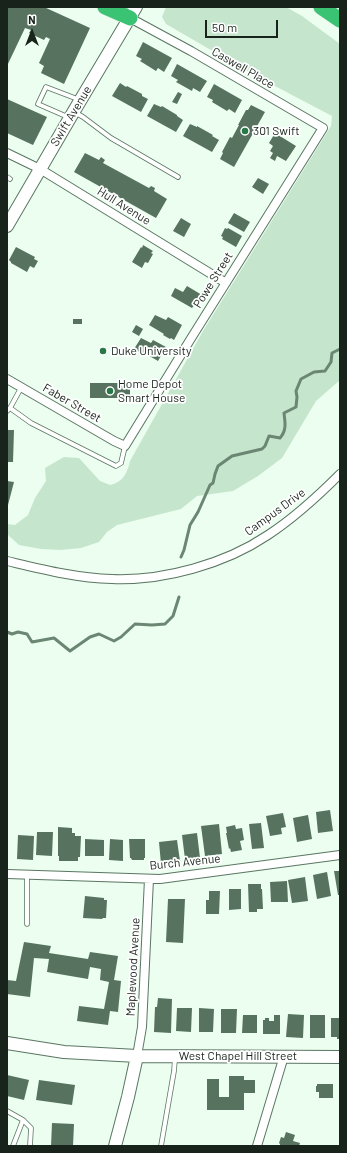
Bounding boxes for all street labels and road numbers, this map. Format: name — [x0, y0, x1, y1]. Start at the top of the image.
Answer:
street label: Caswell Place — [209, 44, 277, 92]
street label: Swift Avenue — [47, 83, 95, 149]
street label: Hull Avenue — [95, 184, 153, 228]
street label: Powe Street — [190, 249, 236, 311]
street label: Faber Street — [40, 381, 104, 425]
street label: Campus Drive — [242, 485, 308, 539]
street label: Burch Avenue — [149, 851, 221, 873]
street label: Maplewood Avenue — [123, 917, 143, 1017]
street label: West Chapel Hill Street — [179, 1049, 297, 1063]

